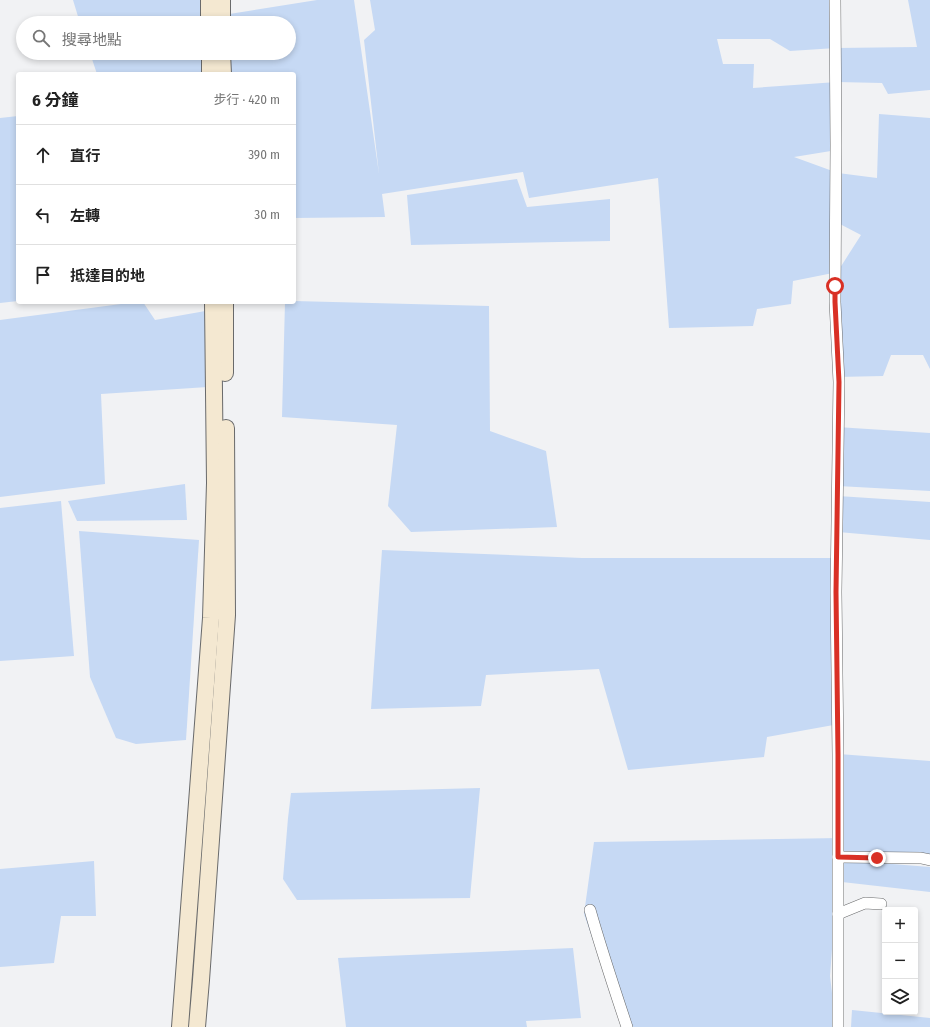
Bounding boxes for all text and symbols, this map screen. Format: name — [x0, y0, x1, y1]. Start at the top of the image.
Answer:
search box — [16, 16, 296, 60]
icon: search — [30, 27, 52, 49]
text: 搜尋地點 — [62, 31, 122, 49]
text: 6 分鐘 — [32, 90, 78, 111]
text: 步行 · 420 m — [213, 92, 280, 107]
icon: ahead — [32, 144, 54, 166]
text: 直行 — [70, 147, 100, 165]
text: 390 m — [248, 147, 280, 162]
icon: left — [32, 204, 54, 226]
text: 左轉 — [70, 207, 100, 225]
text: 30 m — [254, 207, 280, 222]
icon: arrive — [32, 264, 54, 286]
text: 抵達目的地 — [70, 267, 145, 285]
route start — [826, 277, 844, 295]
route end — [868, 849, 886, 867]
map controls — [882, 907, 918, 1015]
button: + — [882, 907, 918, 943]
button: − — [882, 943, 918, 979]
button: layers — [882, 979, 918, 1015]

